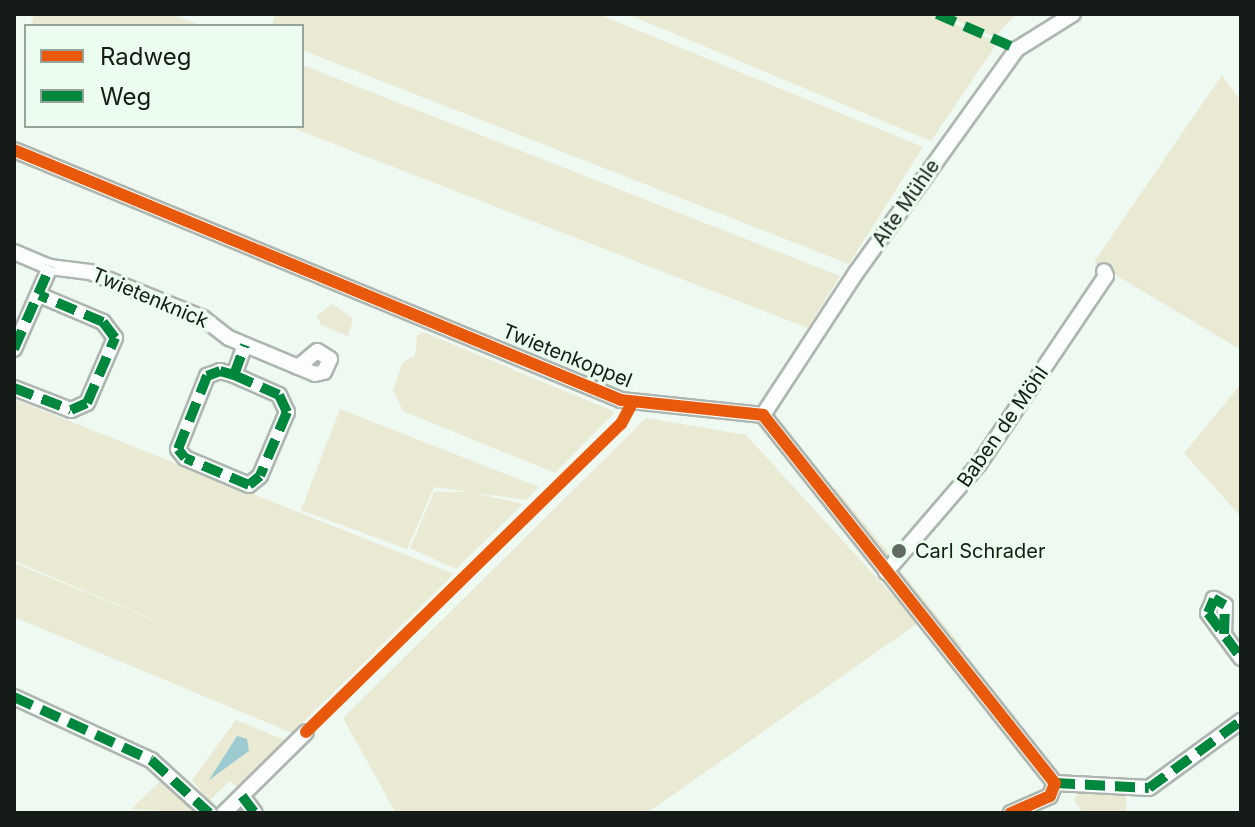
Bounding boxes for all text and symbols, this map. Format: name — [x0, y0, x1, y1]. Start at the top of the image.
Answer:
legend — [24, 24, 304, 128]
text: Radweg — [100, 42, 191, 71]
text: Weg — [100, 82, 151, 111]
street label: Alte Mühle — [867, 155, 945, 251]
street label: Twietenknick — [88, 263, 212, 333]
street label: Twietenkoppel — [499, 319, 635, 393]
street label: Baben de Möhl — [952, 362, 1054, 492]
place label: Carl Schrader — [915, 539, 1045, 563]
marker: Carl Schrader — [890, 542, 908, 560]

